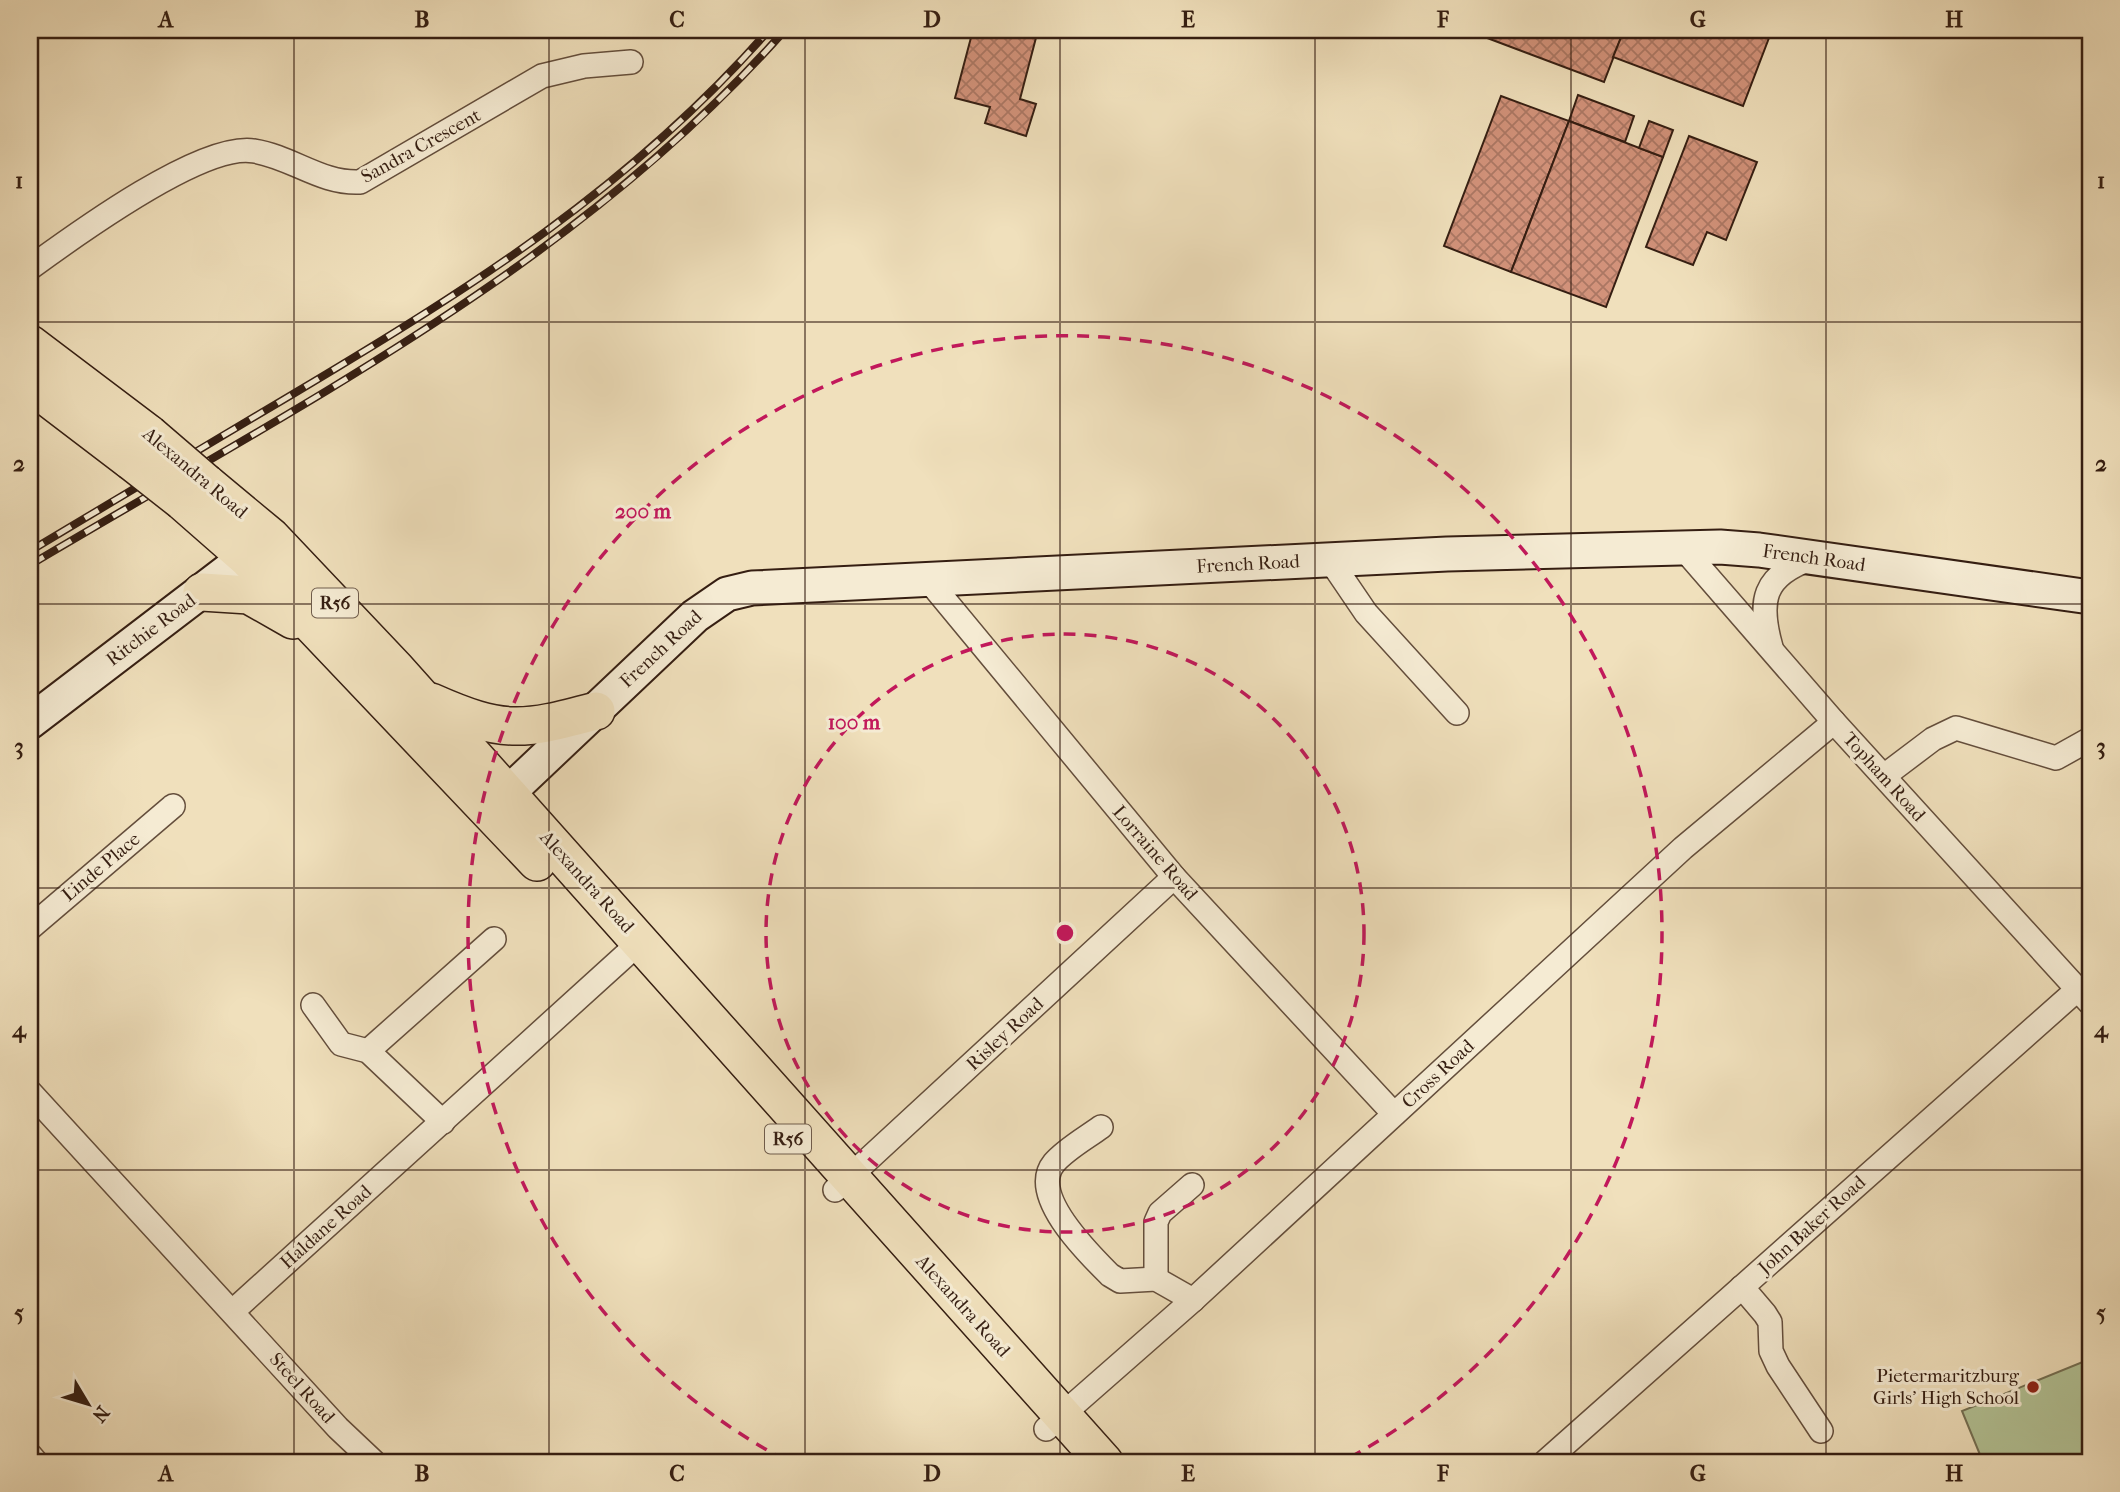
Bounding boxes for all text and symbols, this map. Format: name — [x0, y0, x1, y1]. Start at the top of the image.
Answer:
text: A — [157, 6, 175, 33]
text: B — [415, 6, 430, 33]
text: C — [669, 6, 685, 33]
text: D — [923, 6, 941, 33]
text: E — [1181, 6, 1195, 33]
text: F — [1436, 6, 1450, 33]
text: G — [1690, 6, 1706, 33]
text: H — [1945, 6, 1963, 33]
street label: Sandra Crescent — [357, 104, 485, 188]
text: 1 — [15, 167, 23, 194]
text: 1 — [2097, 167, 2105, 194]
street label: Alexandra Road — [137, 422, 252, 524]
text: 2 — [13, 450, 25, 477]
text: 2 — [2095, 450, 2107, 477]
text: 200 m — [615, 499, 672, 523]
street label: French Road — [1761, 540, 1868, 576]
street label: French Road — [1196, 550, 1301, 578]
road number: R56 — [312, 588, 358, 618]
street label: Ritchie Road — [102, 589, 201, 671]
street label: French Road — [616, 605, 707, 692]
text: 100 m — [828, 710, 881, 734]
street label: Topham Road — [1838, 728, 1930, 827]
text: 3 — [14, 733, 24, 760]
text: 3 — [2096, 733, 2106, 760]
street label: Lorraine Road — [1108, 801, 1203, 905]
street label: Alexandra Road — [535, 826, 639, 938]
street label: Linde Place — [58, 828, 144, 906]
centre of rings — [1053, 921, 1077, 945]
street label: Risley Road — [962, 992, 1048, 1075]
text: 4 — [11, 1016, 27, 1043]
text: 4 — [2093, 1016, 2109, 1043]
street label: Cross Road — [1397, 1035, 1479, 1113]
road number: R56 — [765, 1124, 811, 1154]
street label: John Baker Road — [1752, 1171, 1871, 1280]
street label: Haldane Road — [276, 1180, 376, 1274]
street label: Alexandra Road — [911, 1250, 1015, 1362]
text: 5 — [14, 1299, 24, 1326]
text: 5 — [2096, 1299, 2106, 1326]
street label: Steel Road — [265, 1348, 340, 1428]
place label: Pietermaritzburg Girls' High School — [1873, 1365, 2020, 1409]
north arrow — [52, 1370, 122, 1440]
marker: Pietermaritzburg Girls' High School — [2025, 1379, 2041, 1395]
text: N — [87, 1401, 114, 1427]
text: A — [157, 1460, 175, 1487]
text: B — [415, 1460, 430, 1487]
text: C — [669, 1460, 685, 1487]
text: D — [923, 1460, 941, 1487]
text: E — [1181, 1460, 1195, 1487]
text: F — [1436, 1460, 1450, 1487]
text: G — [1690, 1460, 1706, 1487]
text: H — [1945, 1460, 1963, 1487]

